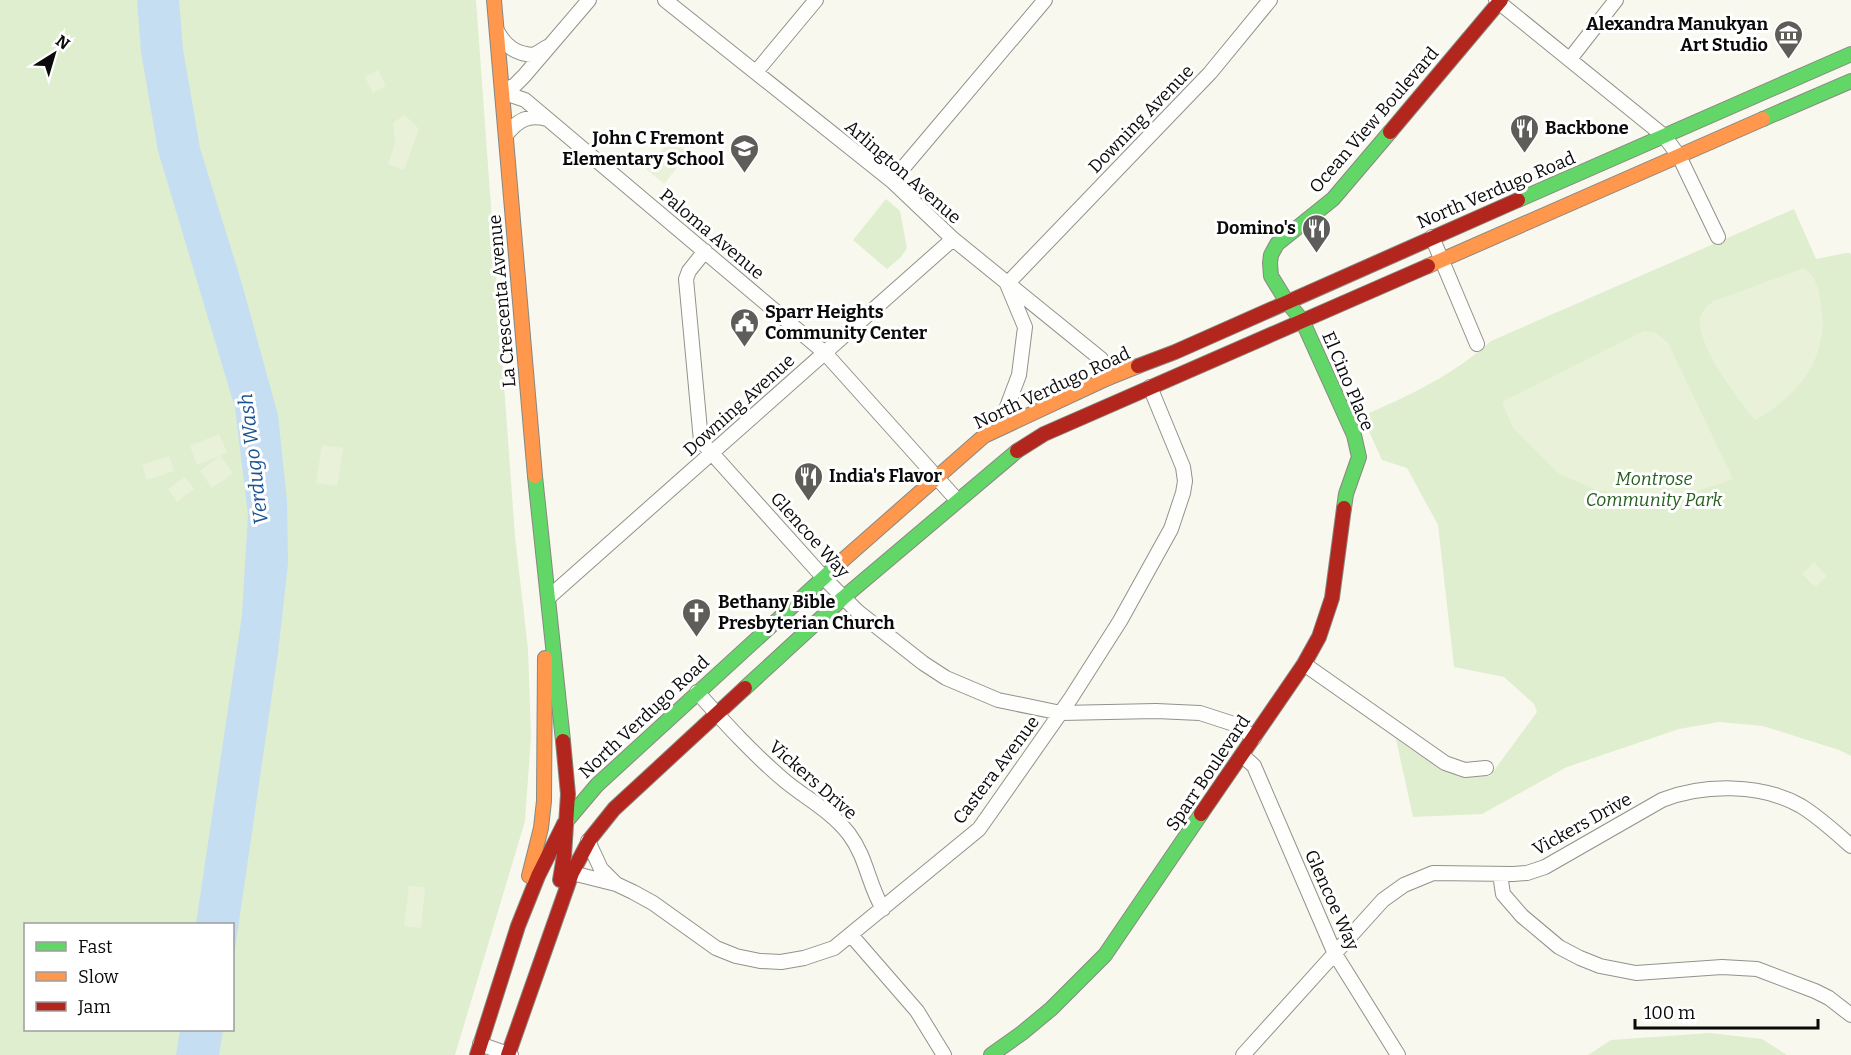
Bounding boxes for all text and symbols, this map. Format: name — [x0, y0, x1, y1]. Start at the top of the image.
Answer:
place label: Alexandra Manukyan Art Studio — [1586, 13, 1768, 56]
museum icon: Alexandra Manukyan Art Studio — [1773, 18, 1805, 60]
north arrow — [24, 24, 84, 84]
text: N — [52, 31, 73, 54]
street label: Ocean View Boulevard — [1305, 42, 1444, 197]
street label: Downing Avenue — [1084, 60, 1198, 178]
restaurant icon: Backbone — [1508, 112, 1540, 154]
street label: Arlington Avenue — [840, 116, 966, 228]
place label: Backbone — [1545, 117, 1629, 139]
place label: John C Fremont Elementary School — [562, 127, 724, 170]
school or university icon: John C Fremont Elementary School — [729, 132, 761, 174]
street label: North Verdugo Road — [1414, 147, 1579, 233]
street label: Paloma Avenue — [655, 184, 769, 284]
restaurant icon: Domino's — [1301, 212, 1333, 254]
street label: La Crescenta Avenue — [483, 214, 521, 388]
place label: Domino's — [1216, 217, 1296, 239]
place label: Sparr Heights Community Center — [765, 301, 928, 344]
public building icon: Sparr Heights Community Center — [728, 306, 760, 348]
street label: El Cino Place — [1317, 328, 1379, 434]
street label: North Verdugo Road — [970, 342, 1134, 434]
street label: Downing Avenue — [679, 349, 799, 461]
water label: Verdugo Wash — [233, 392, 273, 526]
restaurant icon: India's Flavor — [792, 460, 824, 502]
place label: India's Flavor — [829, 465, 943, 487]
park label: Montrose Community Park — [1586, 468, 1723, 511]
street label: Glencoe Way — [766, 488, 855, 583]
place label: Bethany Bible Presbyterian Church — [718, 591, 895, 634]
church icon: Bethany Bible Presbyterian Church — [681, 596, 713, 638]
street label: North Verdugo Road — [574, 651, 714, 783]
street label: Castera Avenue — [948, 711, 1044, 829]
street label: Sparr Boulevard — [1161, 711, 1255, 835]
street label: Vickers Drive — [764, 736, 862, 824]
street label: Vickers Drive — [1529, 788, 1635, 860]
street label: Glencoe Way — [1300, 846, 1364, 954]
legend — [24, 923, 234, 1031]
text: Fast — [78, 936, 113, 958]
text: Slow — [78, 966, 119, 988]
scale bar — [1635, 992, 1818, 1030]
text: Jam — [77, 996, 111, 1018]
text: 100 m — [1644, 1002, 1695, 1024]

